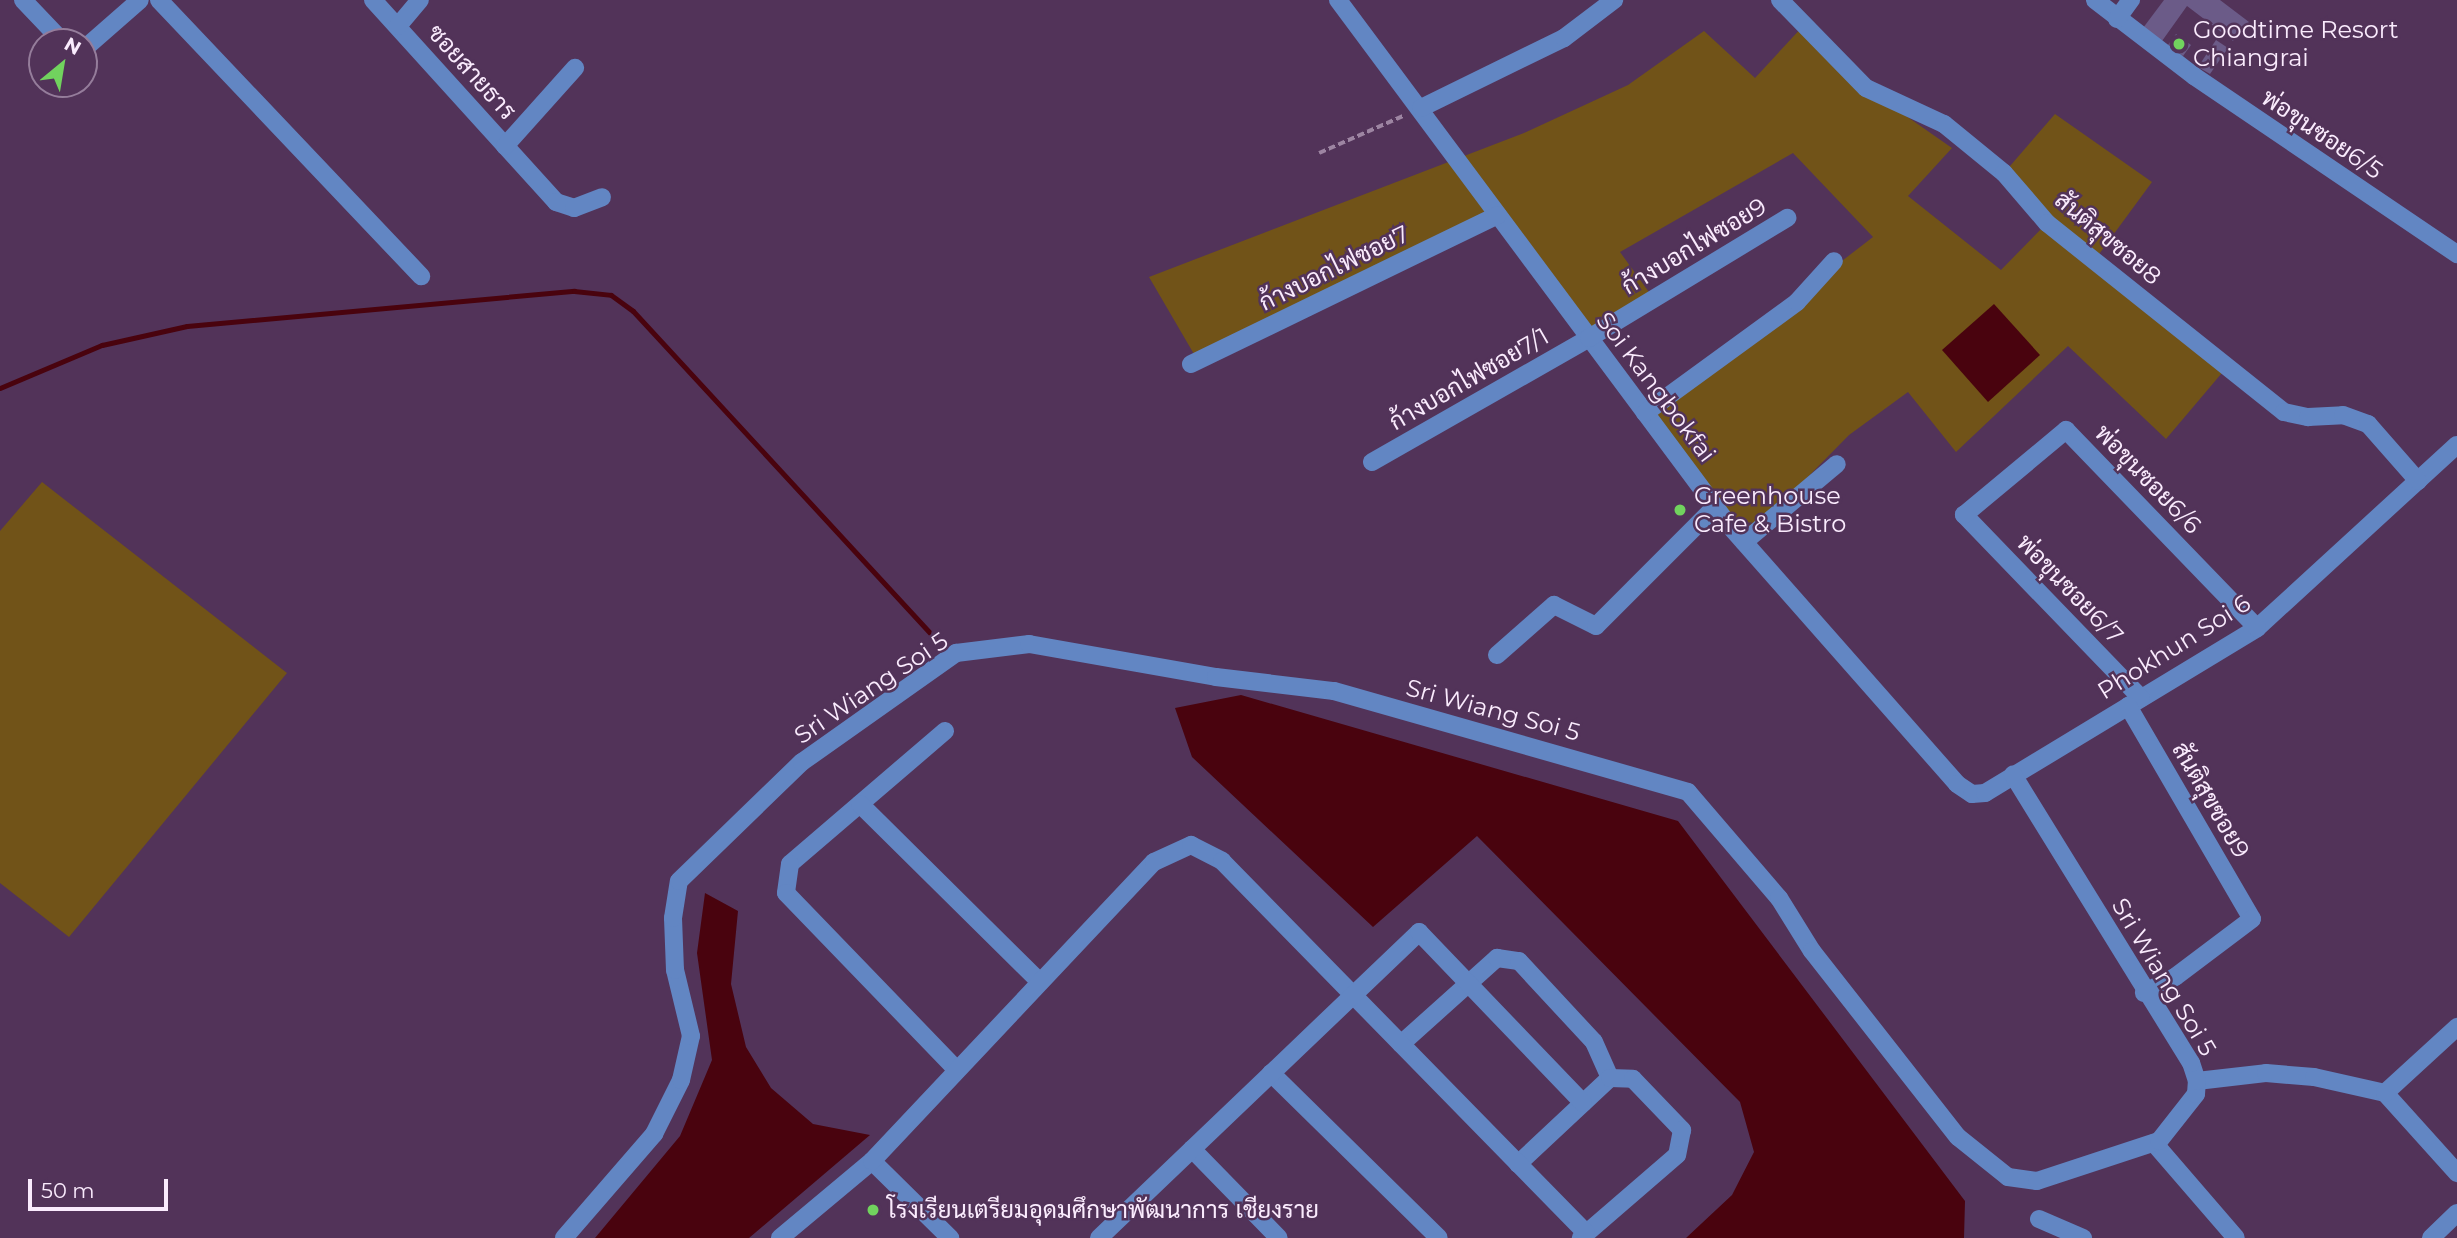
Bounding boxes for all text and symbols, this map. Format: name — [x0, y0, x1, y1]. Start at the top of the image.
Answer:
place label: Goodtime Resort Chiangrai — [2193, 16, 2398, 72]
street label: ซอยสายธาร — [422, 18, 522, 126]
north arrow — [28, 28, 98, 98]
text: N — [60, 32, 85, 60]
marker: Goodtime Resort Chiangrai — [2171, 36, 2187, 52]
street label: พ่อขุนซอย6/5 — [2256, 83, 2388, 185]
street label: สันติสุขซอย8 — [2049, 185, 2167, 291]
street label: ก้างบอกไฟซอย9 — [1616, 192, 1772, 300]
street label: ก้างบอกไฟซอย7 — [1254, 219, 1414, 317]
street label: Soi Kangbokfai — [1590, 306, 1722, 468]
street label: ก้างบอกไฟซอย7/1 — [1384, 322, 1554, 436]
street label: พ่อขุนซอย6/6 — [2089, 418, 2207, 540]
place label: Greenhouse Cafe & Bistro — [1694, 482, 1846, 538]
marker: Greenhouse Cafe & Bistro — [1672, 502, 1688, 518]
street label: พ่อขุนซอย6/7 — [2011, 528, 2129, 650]
street label: Phokhun Soi 6 — [2092, 588, 2256, 706]
street label: Sri Wiang Soi 5 — [789, 626, 953, 750]
street label: Sri Wiang Soi 5 — [1403, 673, 1583, 747]
street label: สันติสุขซอย9 — [2166, 737, 2256, 863]
street label: Sri Wiang Soi 5 — [2106, 893, 2222, 1061]
scale bar — [32, 1164, 172, 1208]
text: 50 m — [41, 1178, 95, 1203]
place label: โรงเรียนเตรียมอุดมศึกษาพัฒนาการ เชียงราย — [887, 1196, 1319, 1224]
marker: โรงเรียนเตรียมอุดมศึกษาพัฒนาการ เชียงราย — [865, 1202, 881, 1218]

